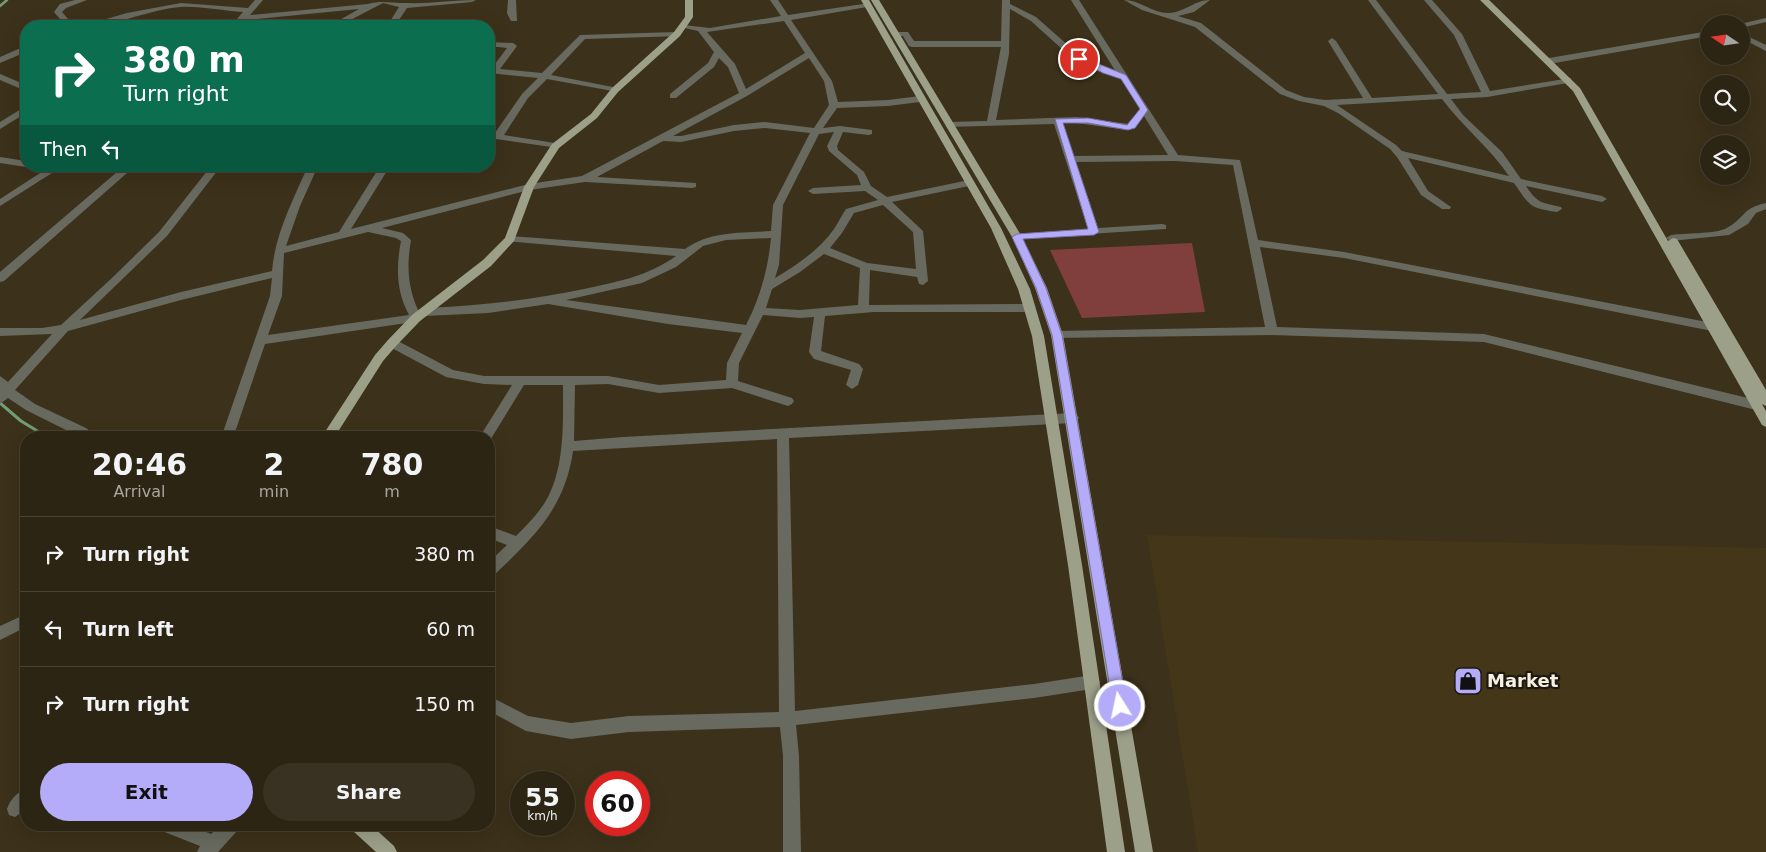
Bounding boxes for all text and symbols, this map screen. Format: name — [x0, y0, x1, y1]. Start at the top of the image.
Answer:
north arrow — [1700, 15, 1750, 65]
map controls — [1700, 15, 1750, 185]
pin — [1058, 38, 1100, 80]
icon: right — [40, 40, 105, 105]
text: 380 m — [123, 40, 245, 80]
icon: arrive — [1065, 45, 1093, 73]
button: search — [1700, 75, 1750, 125]
text: Turn right — [123, 81, 228, 106]
icon: left — [97, 135, 125, 163]
button: layers — [1700, 135, 1750, 185]
text: Then — [40, 138, 87, 160]
text: 20:46 — [92, 447, 187, 482]
text: 2 — [263, 447, 284, 482]
text: 780 — [361, 447, 423, 482]
text: Arrival — [113, 482, 165, 501]
text: min — [259, 482, 289, 501]
text: m — [384, 482, 400, 501]
icon: right — [40, 540, 68, 568]
text: Turn right — [83, 543, 189, 565]
text: 380 m — [414, 543, 475, 565]
icon: left — [40, 615, 68, 643]
text: Turn left — [83, 618, 174, 640]
text: 60 m — [426, 618, 475, 640]
shop icon: Market — [1453, 666, 1483, 696]
place label: Market — [1487, 670, 1559, 691]
position arrow — [1093, 679, 1145, 731]
icon: right — [40, 690, 68, 718]
text: Turn right — [83, 693, 189, 715]
text: 150 m — [414, 693, 475, 715]
button: Exit — [40, 763, 253, 821]
button: Share — [263, 763, 475, 821]
speed limit sign: 60 — [585, 771, 650, 836]
text: 55 — [525, 783, 560, 812]
text: km/h — [527, 809, 558, 823]

